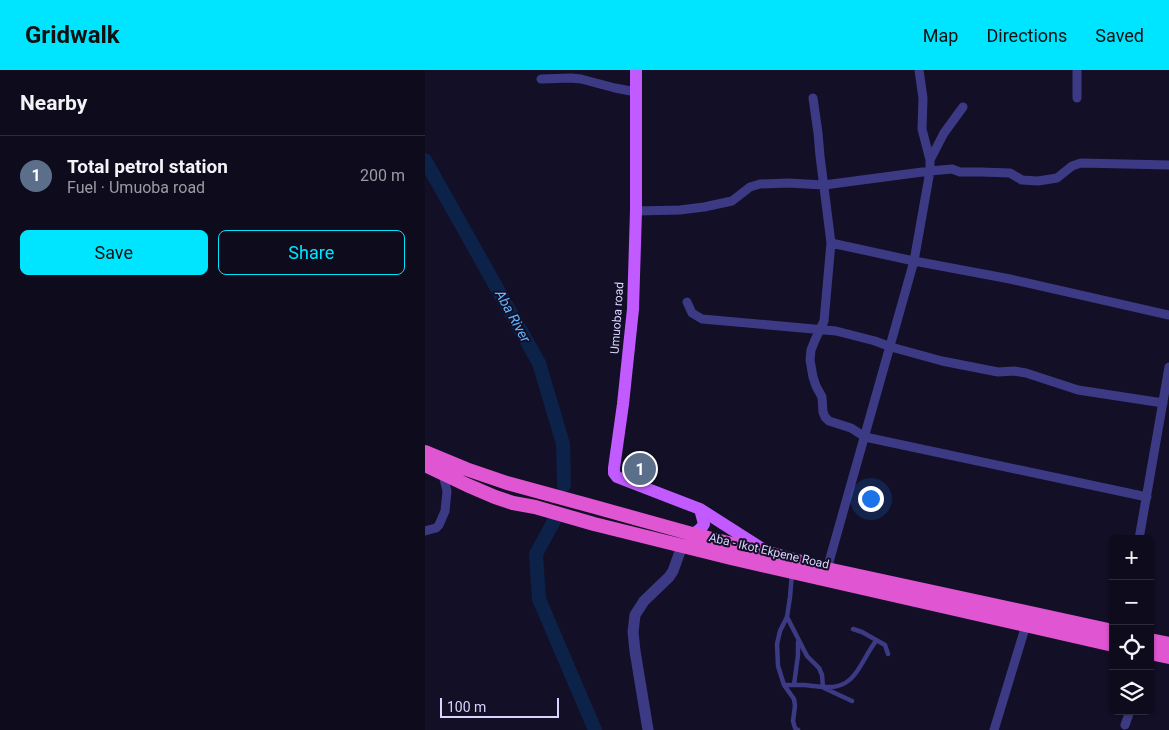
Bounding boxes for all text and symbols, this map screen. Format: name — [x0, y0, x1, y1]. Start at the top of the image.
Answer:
text: Gridwalk — [25, 21, 120, 49]
text: Map — [923, 25, 958, 46]
text: Directions — [986, 25, 1067, 46]
text: Saved — [1095, 25, 1144, 46]
text: Nearby — [20, 91, 87, 115]
text: Total petrol station — [67, 155, 228, 178]
text: 1 — [31, 166, 41, 185]
text: 200 m — [360, 166, 405, 185]
text: Fuel · Umuoba road — [67, 178, 205, 197]
button: Save — [20, 230, 208, 275]
button: Share — [218, 230, 405, 275]
street label: Umuoba road — [608, 282, 626, 354]
water label: Aba River — [492, 286, 534, 345]
pin: 1 — [624, 450, 656, 488]
your location — [858, 486, 884, 512]
street label: Aba - Ikot Ekpene Road — [708, 530, 830, 572]
map controls — [1109, 535, 1154, 715]
button: + — [1109, 535, 1154, 580]
button: − — [1109, 580, 1154, 625]
button: locate — [1109, 625, 1154, 670]
button: layers — [1109, 670, 1154, 715]
scale bar — [440, 695, 559, 718]
text: 100 m — [447, 699, 486, 715]

